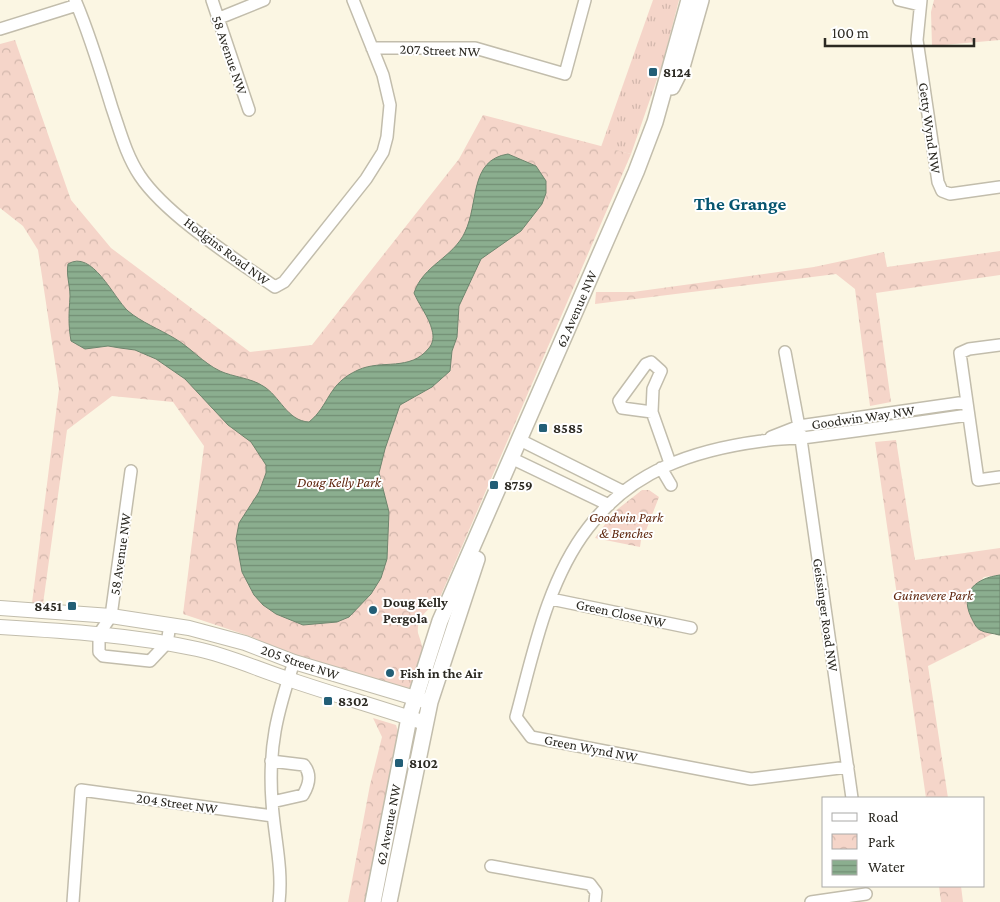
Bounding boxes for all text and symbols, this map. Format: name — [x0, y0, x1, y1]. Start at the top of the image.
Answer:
street label: 58 Avenue NW — [209, 13, 251, 97]
scale bar — [825, 15, 974, 47]
text: 100 m — [832, 25, 869, 41]
street label: 207 Street NW — [399, 41, 481, 59]
place label: 8124 — [663, 64, 692, 80]
marker: 8124 — [647, 66, 659, 78]
street label: Getty Wynd NW — [916, 81, 944, 175]
district label: The Grange — [694, 193, 787, 214]
street label: Hodgins Road NW — [181, 214, 273, 288]
street label: 62 Avenue NW — [553, 268, 600, 350]
street label: Goodwin Way NW — [810, 402, 916, 432]
place label: 8585 — [553, 420, 583, 436]
marker: 8585 — [537, 422, 549, 434]
park label: Doug Kelly Park — [297, 474, 382, 490]
place label: 8759 — [504, 477, 533, 493]
marker: 8759 — [488, 479, 500, 491]
park label: Goodwin Park & Benches — [589, 509, 664, 541]
street label: 58 Avenue NW — [106, 512, 134, 596]
street label: Geissinger Road NW — [810, 557, 842, 673]
park label: Guinevere Park — [893, 587, 974, 603]
place label: Doug Kelly Pergola — [383, 594, 448, 626]
street label: Green Close NW — [575, 596, 667, 630]
place label: 8451 — [34, 598, 62, 614]
marker: 8451 — [66, 600, 78, 612]
marker: Doug Kelly Pergola — [367, 604, 379, 616]
street label: 205 Street NW — [259, 641, 341, 683]
place label: Fish in the Air — [400, 665, 483, 681]
marker: Fish in the Air — [384, 667, 396, 679]
place label: 8302 — [338, 693, 368, 709]
marker: 8302 — [322, 695, 334, 707]
street label: Green Wynd NW — [543, 731, 639, 765]
place label: 8102 — [409, 755, 438, 771]
marker: 8102 — [393, 757, 405, 769]
street label: 62 Avenue NW — [372, 783, 404, 866]
street label: 204 Street NW — [135, 789, 219, 817]
legend — [822, 797, 985, 887]
text: Road — [868, 809, 899, 825]
text: Park — [868, 834, 895, 850]
text: Water — [868, 859, 905, 875]

